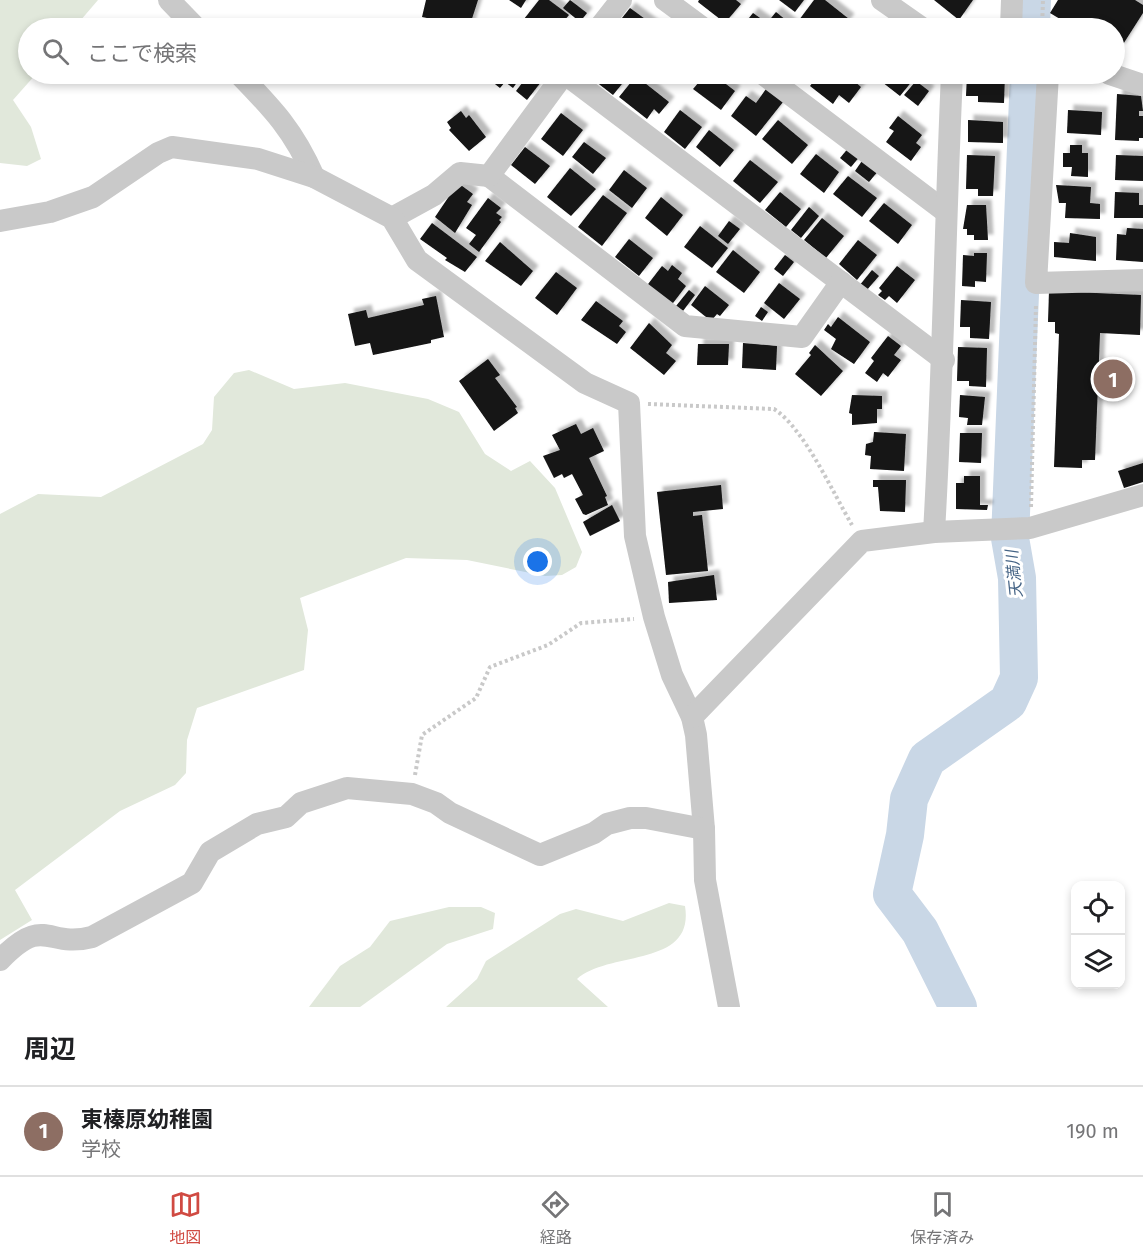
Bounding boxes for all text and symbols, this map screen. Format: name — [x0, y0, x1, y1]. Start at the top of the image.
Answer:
search box — [18, 18, 1125, 84]
icon: search — [39, 35, 72, 68]
text: ここで検索 — [87, 40, 197, 67]
pin: 1 — [1094, 356, 1132, 401]
your location — [523, 547, 552, 576]
water label: 天満川 — [1002, 547, 1026, 599]
map controls — [1071, 881, 1125, 989]
button: locate — [1071, 881, 1125, 935]
button: layers — [1071, 935, 1125, 989]
text: 周辺 — [24, 1034, 76, 1065]
text: 東榛原幼稚園 — [81, 1106, 213, 1133]
text: 1 — [39, 1119, 48, 1143]
text: 190 m — [1066, 1119, 1119, 1143]
text: 学校 — [81, 1137, 121, 1161]
tab: 地図 — [169, 1188, 202, 1248]
tab: 経路 — [539, 1188, 572, 1248]
tab: 保存済み — [910, 1188, 974, 1248]

